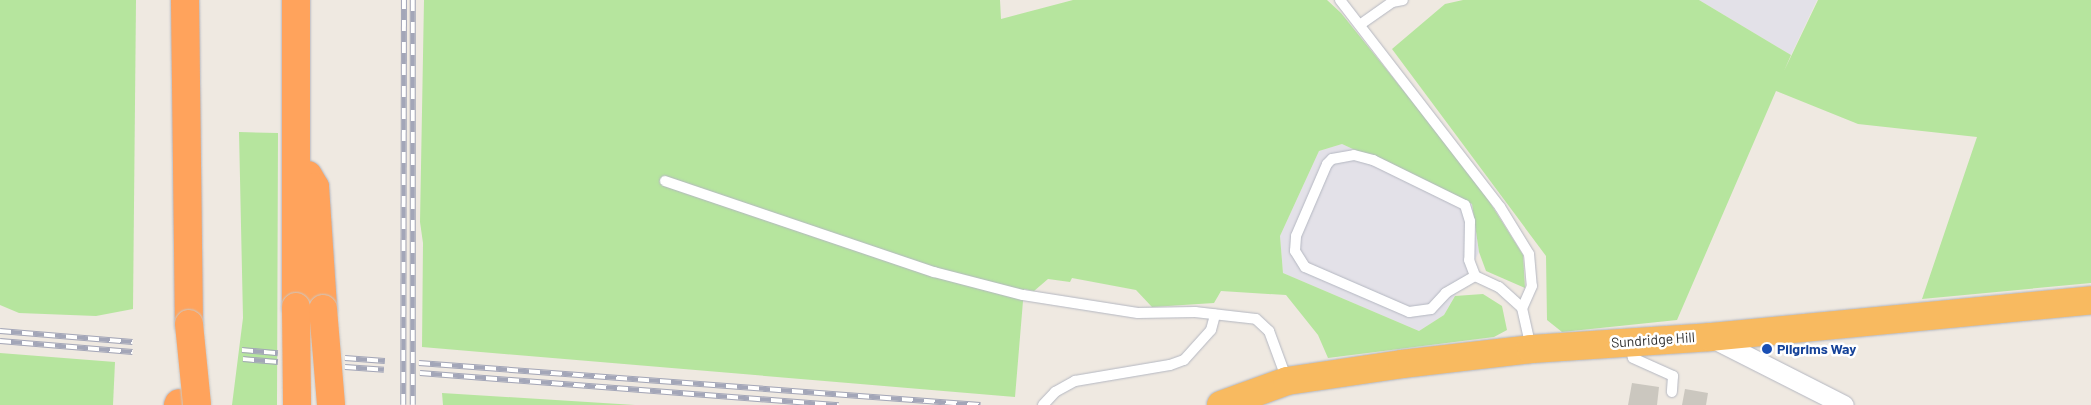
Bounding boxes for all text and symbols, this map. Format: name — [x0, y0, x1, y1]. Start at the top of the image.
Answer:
street label: Sundridge Hill — [1611, 329, 1695, 351]
place label: Pilgrims Way — [1777, 341, 1856, 357]
marker: Pilgrims Way — [1761, 343, 1773, 355]

